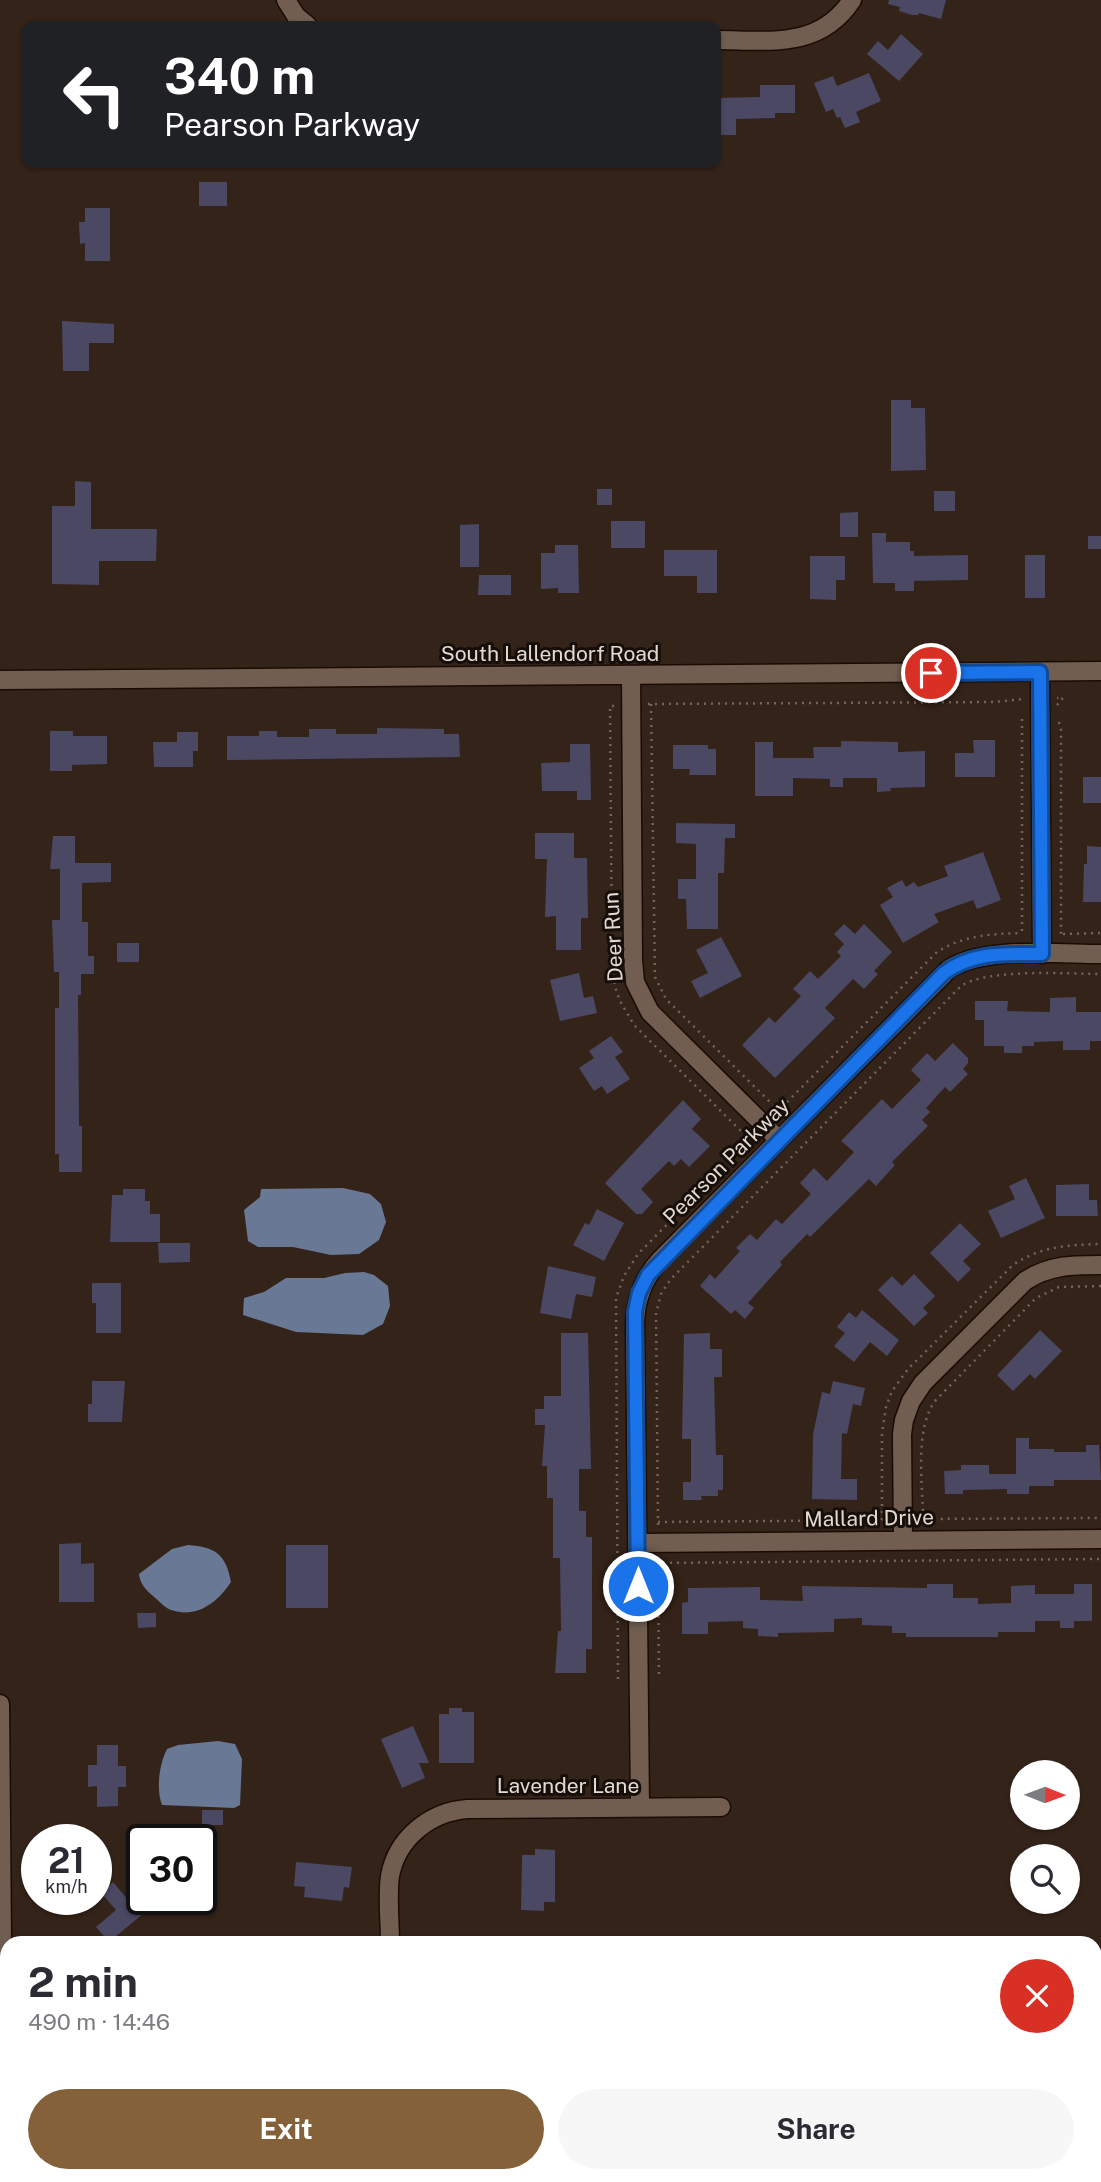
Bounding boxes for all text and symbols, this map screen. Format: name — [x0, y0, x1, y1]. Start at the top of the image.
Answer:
text: 340 m — [164, 47, 315, 105]
icon: left — [49, 49, 140, 140]
text: Pearson Parkway — [164, 106, 420, 143]
street label: South Lallendorf Road — [441, 641, 659, 666]
pin — [901, 643, 961, 703]
icon: arrive — [912, 654, 950, 692]
street label: Deer Run — [598, 891, 628, 983]
street label: Pearson Parkway — [658, 1093, 794, 1229]
street label: Mallard Drive — [804, 1504, 934, 1532]
position arrow — [601, 1549, 675, 1623]
north arrow — [1010, 1760, 1080, 1830]
map controls — [1010, 1760, 1080, 1914]
street label: Lavender Lane — [497, 1773, 639, 1798]
speed limit sign: 30 — [126, 1824, 217, 1915]
text: 21 — [48, 1840, 85, 1881]
button: search — [1010, 1844, 1080, 1914]
text: km/h — [45, 1876, 88, 1897]
text: 2 min — [28, 1957, 138, 2006]
button: close — [1000, 1959, 1074, 2033]
text: 490 m · 14:46 — [28, 2008, 170, 2035]
button: Exit — [28, 2089, 544, 2169]
button: Share — [558, 2089, 1074, 2169]

